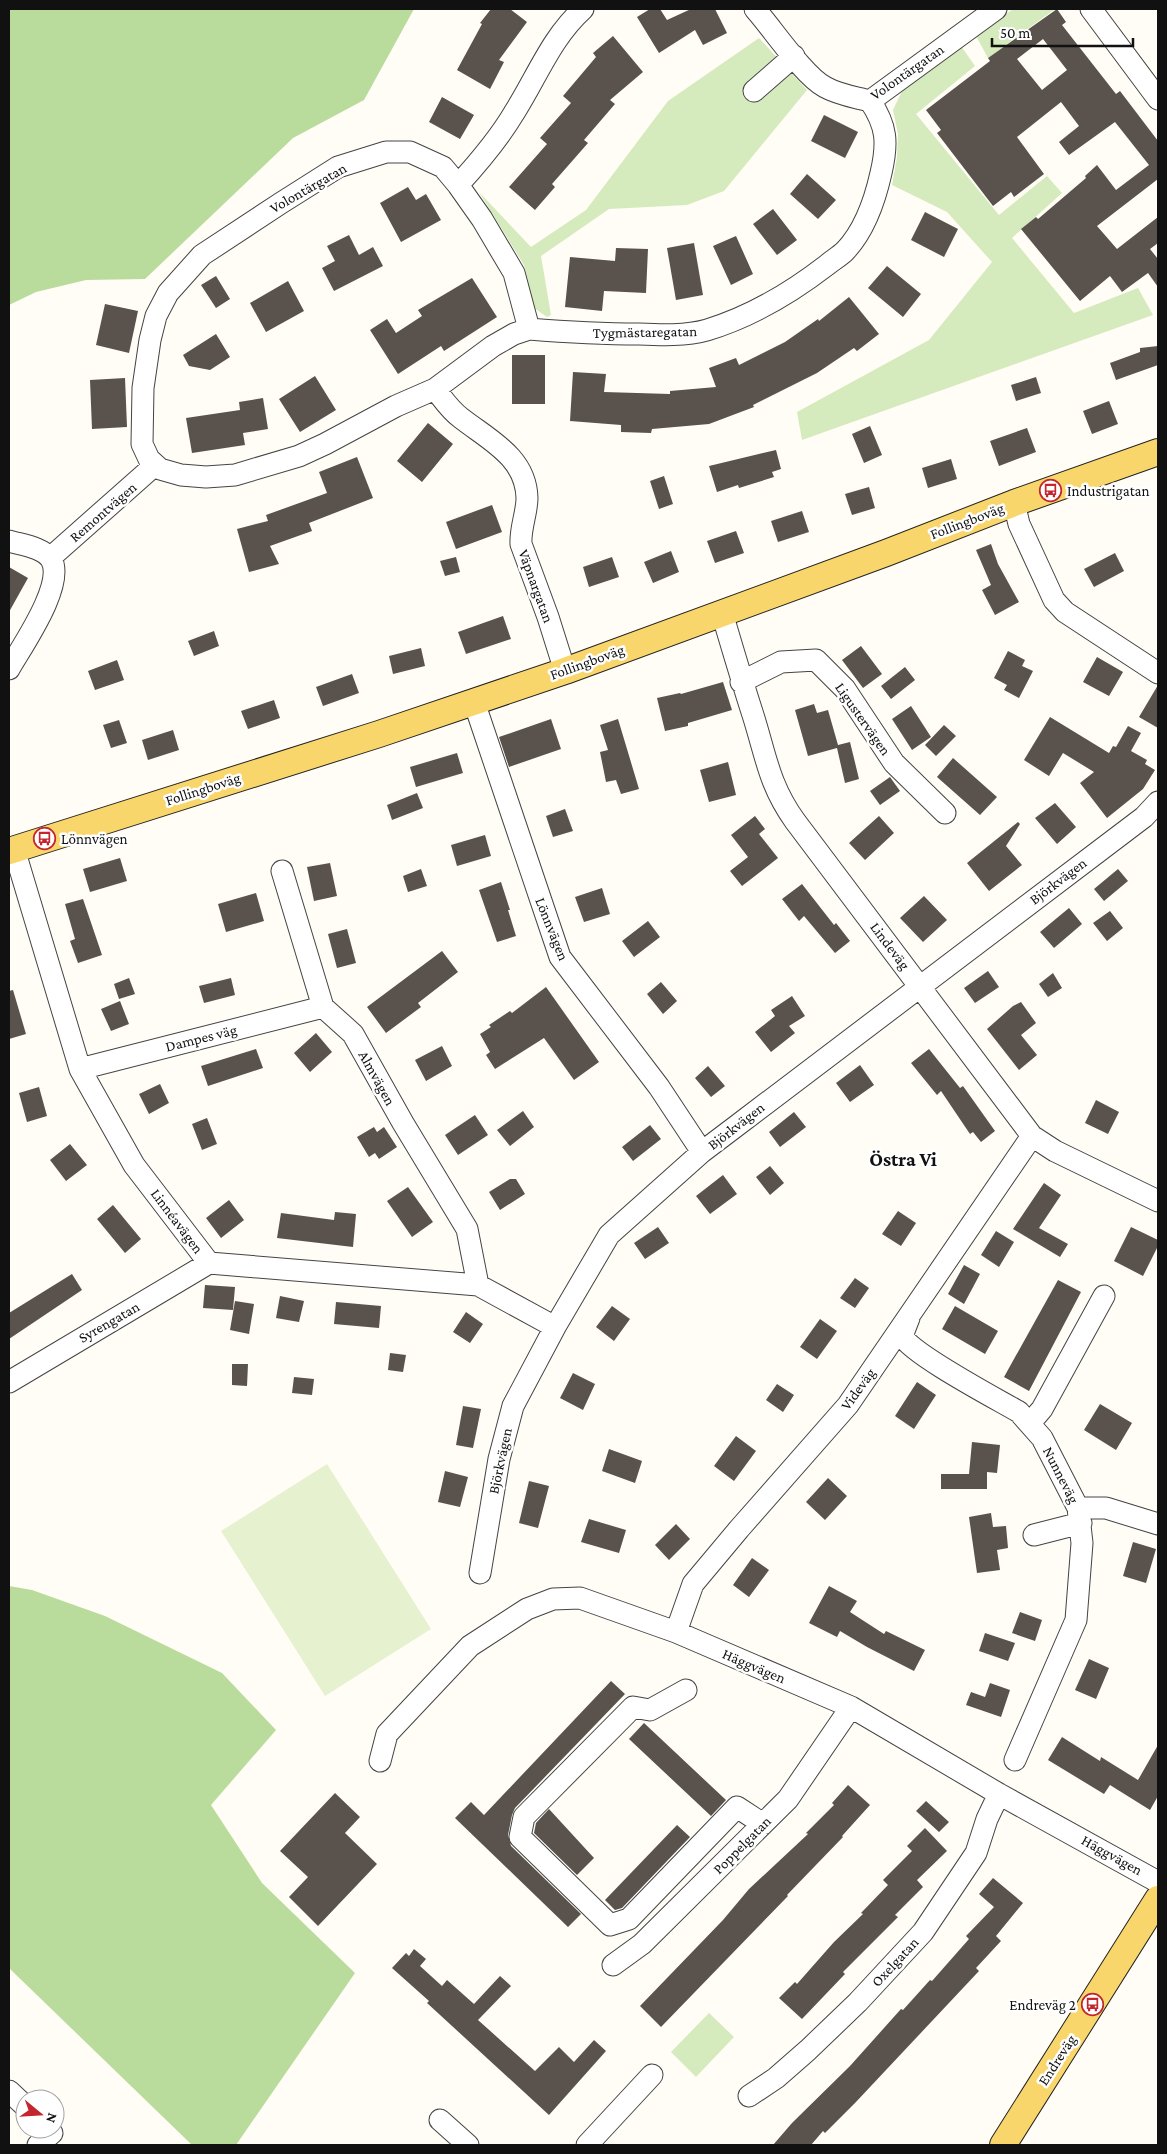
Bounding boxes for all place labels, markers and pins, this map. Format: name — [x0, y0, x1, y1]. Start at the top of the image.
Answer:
bus stop icon: Industrigatan — [1039, 479, 1063, 503]
place label: Industrigatan — [1067, 483, 1150, 500]
bus stop icon: Lönnvägen — [33, 827, 57, 851]
place label: Lönnvägen — [61, 831, 128, 848]
bus stop icon: Endreväg 2 — [1080, 1993, 1104, 2017]
place label: Endreväg 2 — [1009, 1997, 1076, 2014]

